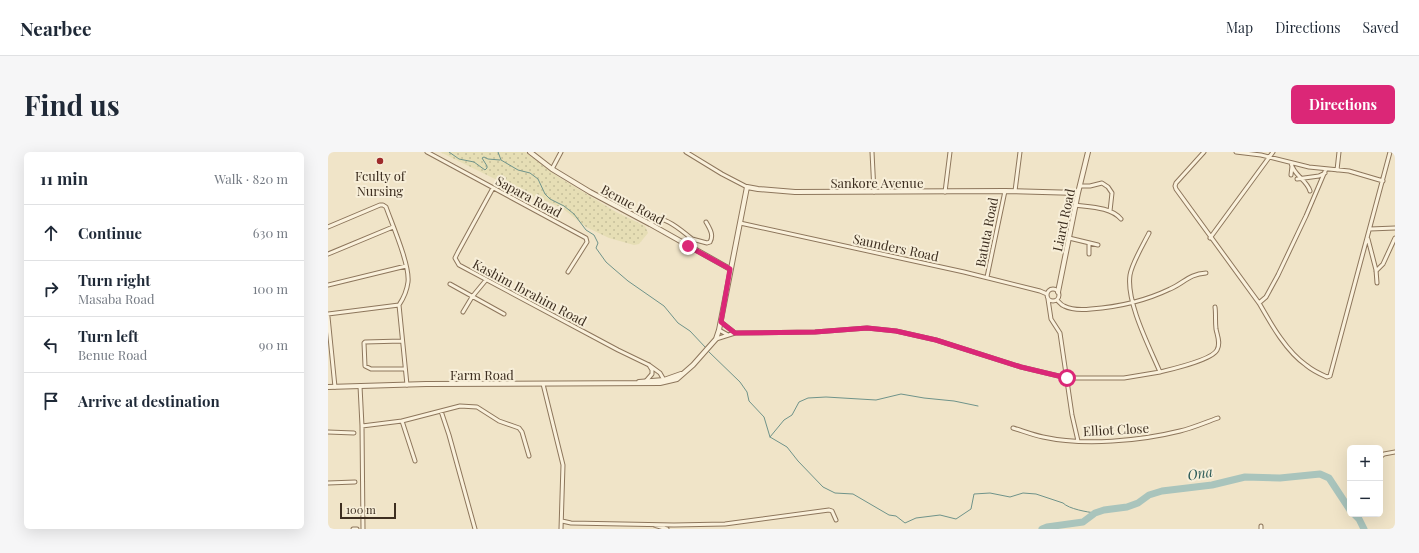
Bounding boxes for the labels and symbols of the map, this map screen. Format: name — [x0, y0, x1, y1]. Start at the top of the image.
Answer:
marker: Fculty of Nursing — [375, 156, 385, 166]
place label: Fculty of Nursing — [355, 167, 407, 199]
street label: Sapara Road — [493, 171, 565, 221]
street label: Sankore Avenue — [831, 174, 924, 191]
street label: Benue Road — [598, 180, 668, 228]
street label: Liard Road — [1048, 187, 1078, 253]
street label: Batuta Road — [971, 195, 1001, 268]
street label: Saunders Road — [852, 230, 941, 264]
route end — [679, 237, 697, 255]
street label: Kashim Ibrahim Road — [470, 255, 590, 329]
street label: Farm Road — [450, 366, 514, 383]
route start — [1058, 369, 1076, 387]
street label: Elliot Close — [1083, 419, 1150, 439]
water label: Ona — [1186, 462, 1214, 484]
scale bar — [340, 501, 396, 520]

